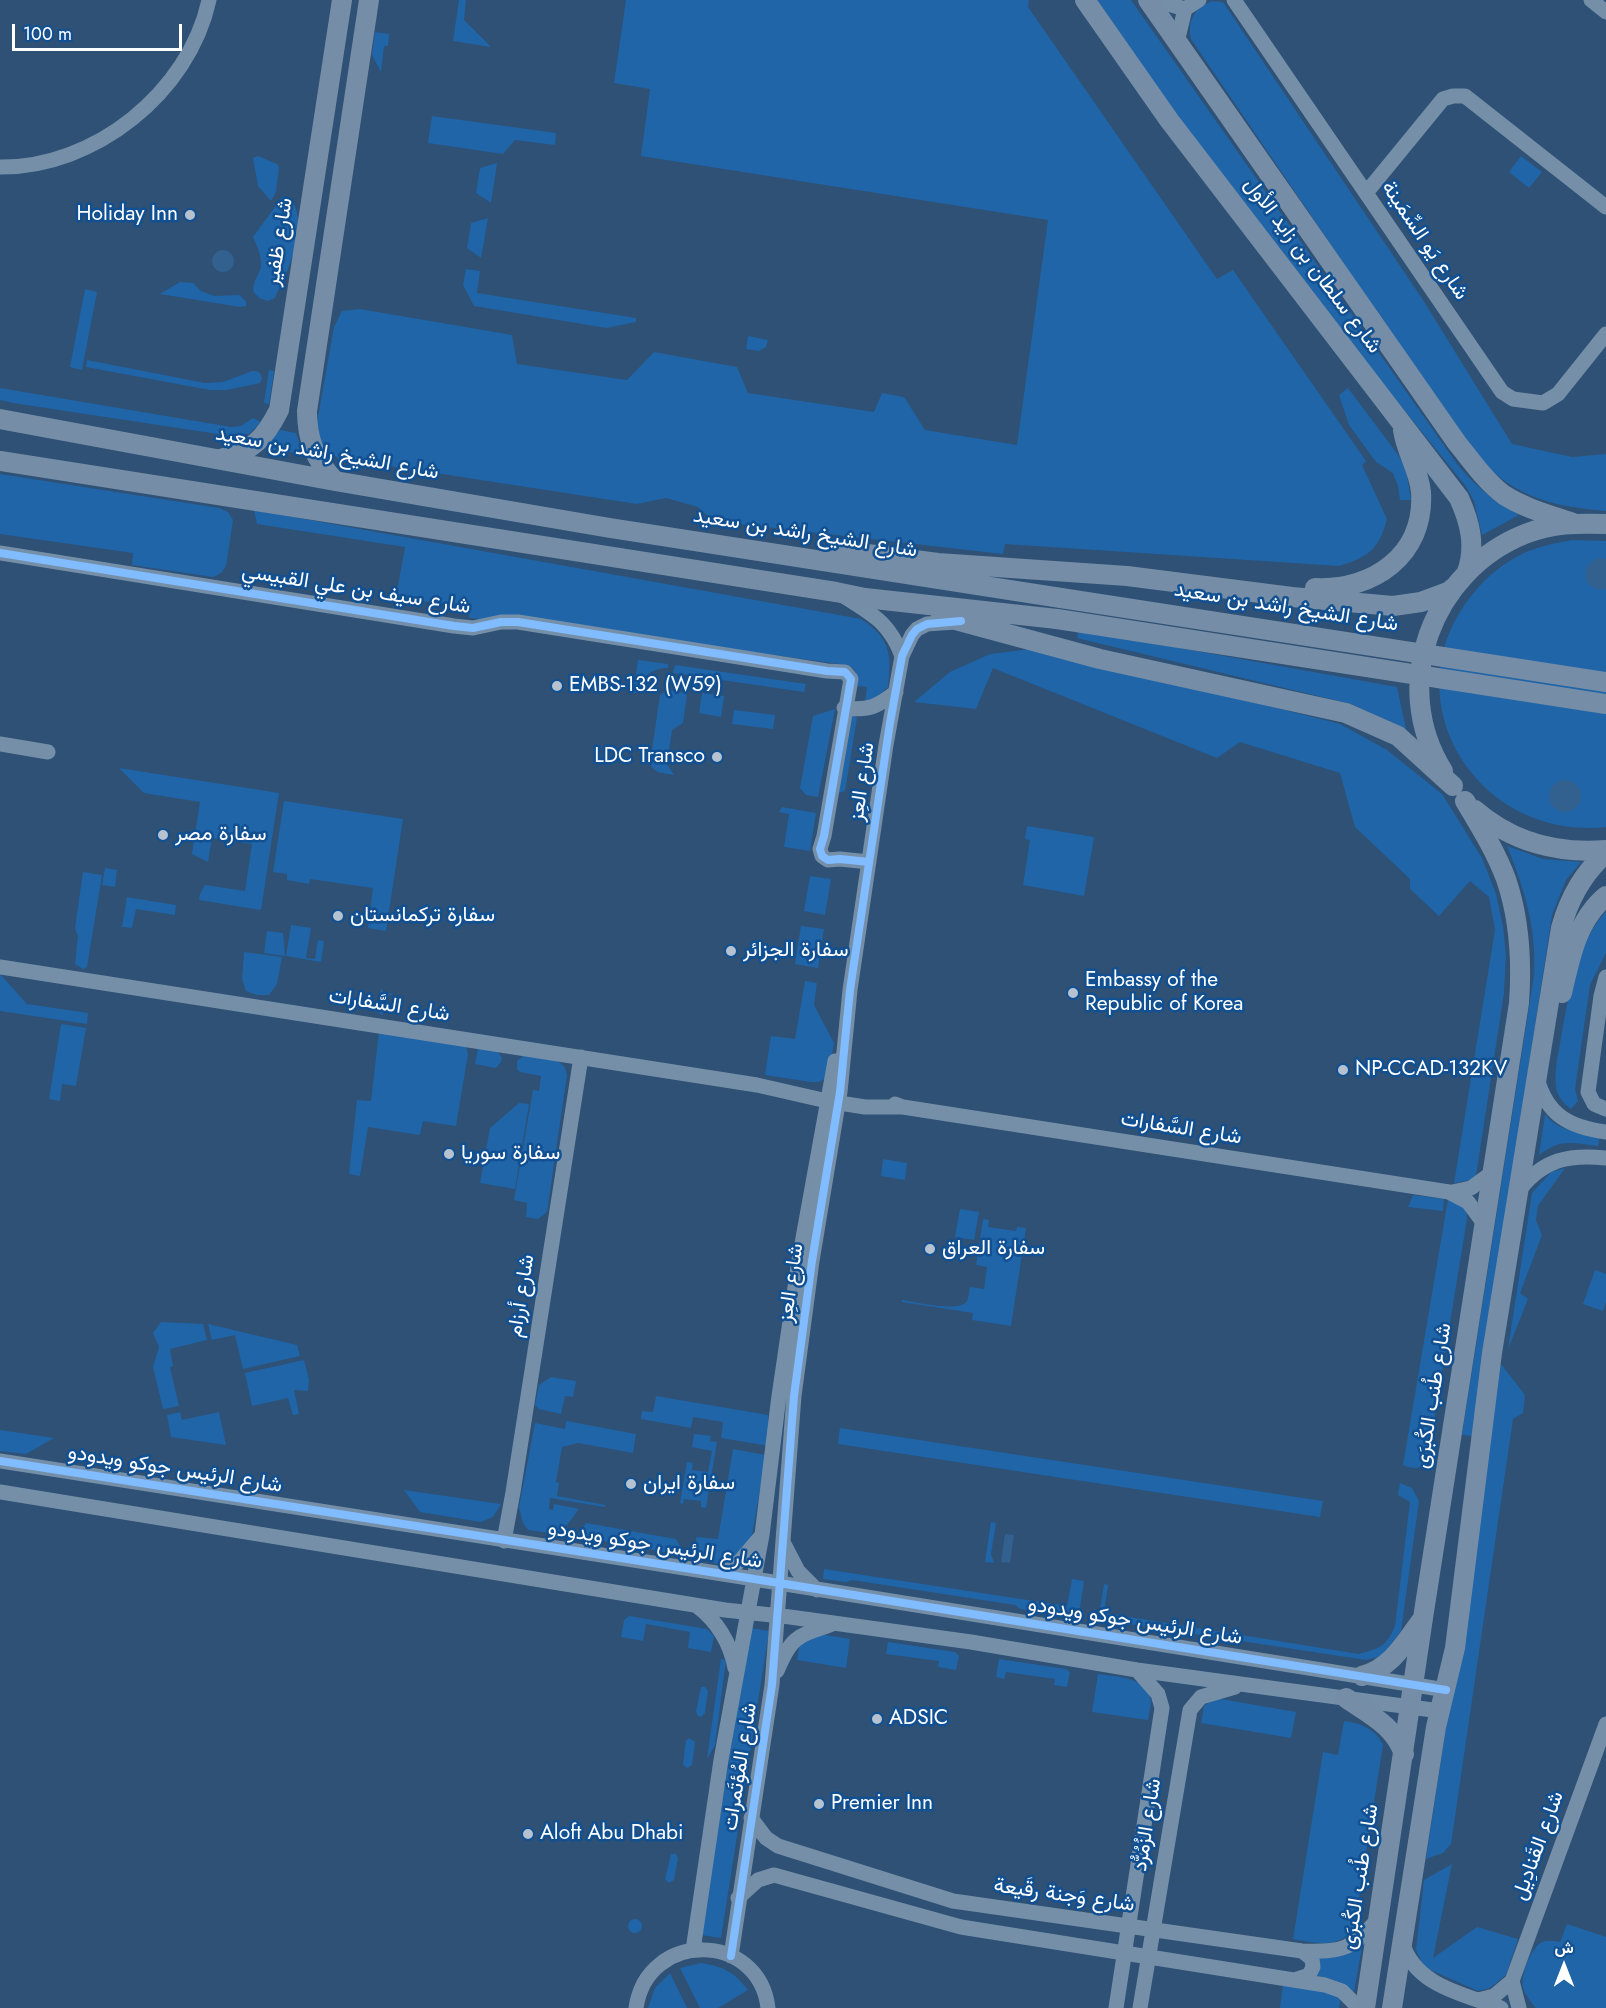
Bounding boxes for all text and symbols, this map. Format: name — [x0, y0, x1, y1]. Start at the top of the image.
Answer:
scale bar — [15, 12, 184, 50]
text: 100 m — [23, 21, 72, 47]
street label: شارع سلطان بن زايد الأول — [1238, 173, 1386, 359]
street label: شارع يَو السِّمَينة — [1375, 177, 1473, 305]
street label: شارع ظفير — [261, 196, 299, 288]
place label: Holiday Inn — [77, 202, 178, 228]
marker: Holiday Inn — [183, 208, 197, 222]
street label: شارع الشيخ راشد بن سعيد — [213, 422, 441, 486]
street label: شارع الشيخ راشد بن سعيد — [691, 504, 919, 564]
street label: شارع سيف بن علي القبيسي — [240, 559, 472, 621]
street label: شارع الشيخ راشد بن سعيد — [1172, 578, 1400, 638]
place label: EMBS-132 (W59) — [569, 673, 722, 699]
marker: EMBS-132 (W59) — [550, 679, 564, 693]
street label: شارع العِز — [845, 741, 881, 823]
place label: LDC Transco — [594, 744, 705, 770]
marker: LDC Transco — [710, 750, 724, 764]
place label: سفارة مصر — [175, 822, 266, 848]
marker: سفارة مصر — [156, 828, 170, 842]
place label: سفارة تركمانستان — [350, 903, 495, 929]
marker: سفارة تركمانستان — [331, 909, 345, 923]
place label: سفارة الجزائر — [743, 938, 848, 964]
marker: سفارة الجزائر — [724, 944, 738, 958]
place label: Embassy of the Republic of Korea — [1085, 968, 1243, 1018]
street label: شارع السَّفارات — [327, 984, 451, 1028]
marker: Embassy of the Republic of Korea — [1066, 986, 1080, 1000]
place label: NP-CCAD-132KV — [1355, 1057, 1507, 1083]
marker: NP-CCAD-132KV — [1336, 1063, 1350, 1077]
street label: شارع السَّفارات — [1119, 1107, 1243, 1151]
place label: سفارة سوريا — [461, 1141, 560, 1167]
marker: سفارة سوريا — [442, 1147, 456, 1161]
place label: سفارة العراق — [942, 1236, 1045, 1262]
street label: شارع العِز — [774, 1242, 810, 1324]
marker: سفارة العراق — [923, 1242, 937, 1256]
street label: شارع أرزام — [503, 1253, 541, 1339]
street label: شارع طُنب الكُبرَى — [1410, 1321, 1458, 1471]
street label: شارع الرئيس جوكو ويدودو — [66, 1441, 284, 1499]
place label: سفارة ايران — [643, 1471, 735, 1497]
marker: سفارة ايران — [624, 1477, 638, 1491]
street label: شارع الرئيس جوكو ويدودو — [546, 1517, 764, 1575]
street label: شارع الرئيس جوكو ويدودو — [1026, 1593, 1244, 1651]
street label: شارع المُؤتَمرات — [718, 1701, 764, 1833]
place label: ADSIC — [889, 1706, 948, 1732]
marker: ADSIC — [870, 1712, 884, 1726]
street label: شارع الزُمُرُّد — [1128, 1777, 1168, 1873]
street label: شارع القَنادِيل — [1508, 1788, 1570, 1904]
place label: Premier Inn — [831, 1791, 933, 1817]
marker: Premier Inn — [812, 1797, 826, 1811]
street label: شارع طُنب الكُبرَى — [1337, 1802, 1385, 1952]
place label: Aloft Abu Dhabi — [540, 1821, 683, 1847]
marker: Aloft Abu Dhabi — [521, 1827, 535, 1841]
street label: شارع وَجنة رقَيعة — [992, 1874, 1136, 1918]
north arrow — [1534, 1936, 1594, 1996]
text: ش — [1554, 1936, 1574, 1959]

